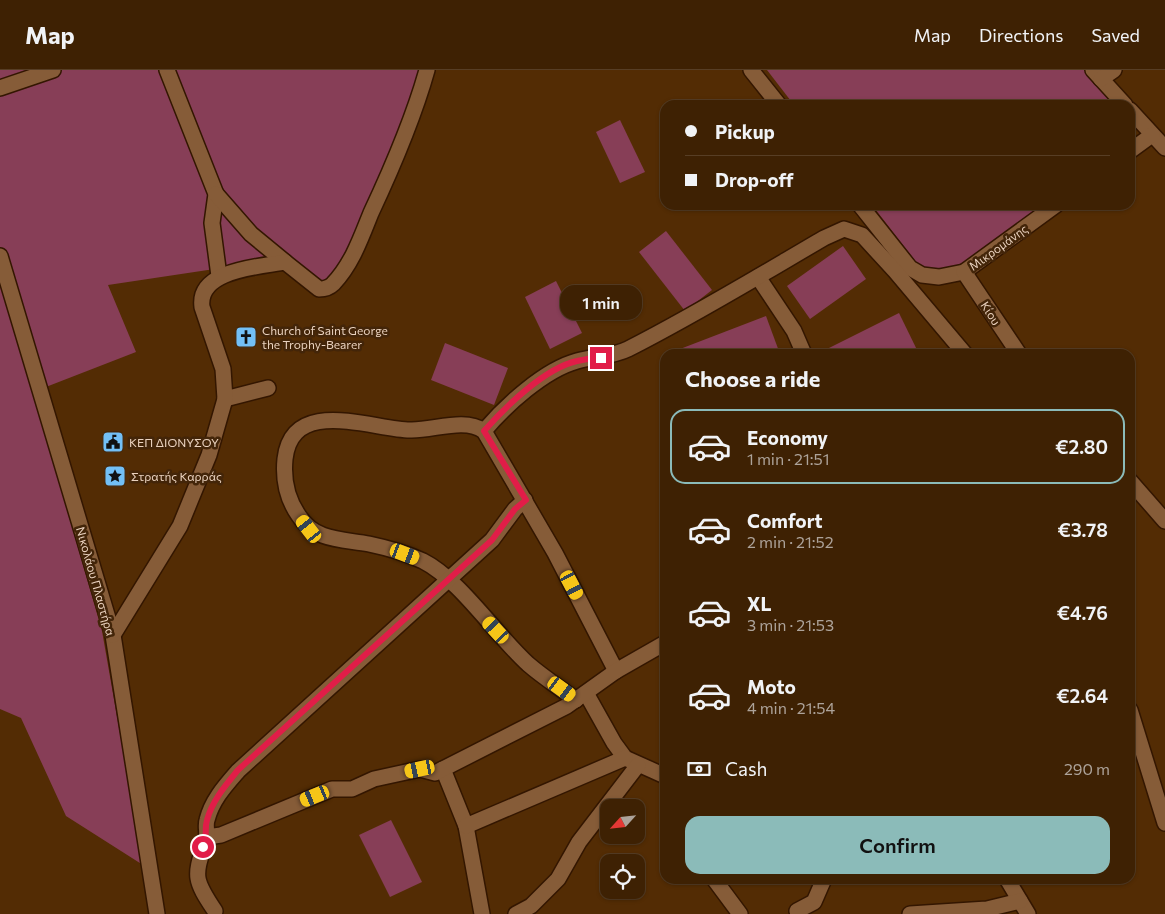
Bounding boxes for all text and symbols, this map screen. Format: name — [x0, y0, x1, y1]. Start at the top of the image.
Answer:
text: Map — [25, 20, 75, 49]
text: Map — [914, 24, 951, 46]
text: Directions — [979, 24, 1063, 46]
text: Saved — [1091, 24, 1140, 46]
text: Pickup — [715, 120, 775, 143]
text: Drop-off — [715, 168, 794, 191]
street label: Μικρομάνης — [966, 221, 1030, 273]
callout: 1 min — [560, 286, 642, 320]
text: 1 min — [582, 293, 620, 312]
street label: Κίου — [978, 299, 1004, 328]
place label: Church of Saint George the Trophy-Bearer — [262, 323, 388, 351]
church icon: Church of Saint George the Trophy-Bearer — [234, 325, 258, 349]
route end — [590, 347, 612, 369]
text: Choose a ride — [685, 365, 820, 392]
icon: car — [687, 424, 732, 469]
text: Economy — [747, 426, 828, 449]
public building icon: ΚΕΠ ΔΙΟΝΥΣΟΥ — [101, 430, 125, 454]
place label: ΚΕΠ ΔΙΟΝΥΣΟΥ — [129, 435, 219, 449]
text: €2.80 — [1055, 435, 1108, 458]
text: 1 min · 21:51 — [747, 449, 830, 468]
place icon: Στρατής Καρράς — [103, 464, 127, 488]
place label: Στρατής Καρράς — [131, 469, 222, 483]
icon: car — [687, 507, 732, 552]
text: Comfort — [747, 509, 823, 532]
car — [293, 513, 324, 545]
text: €3.78 — [1057, 518, 1108, 541]
street label: Νικολάου Πλαστήρα — [74, 525, 118, 637]
text: 2 min · 21:52 — [747, 532, 834, 551]
car — [388, 542, 421, 566]
car — [558, 568, 585, 602]
icon: car — [687, 590, 732, 635]
text: XL — [747, 592, 772, 615]
text: €4.76 — [1057, 601, 1108, 624]
car — [480, 614, 511, 646]
text: 3 min · 21:53 — [747, 615, 834, 634]
icon: car — [687, 673, 732, 718]
car — [545, 674, 578, 704]
text: Moto — [747, 675, 796, 698]
text: €2.64 — [1056, 684, 1108, 707]
text: 4 min · 21:54 — [747, 698, 835, 717]
icon: cash — [685, 755, 713, 783]
text: Cash — [725, 757, 767, 780]
car — [403, 759, 436, 779]
text: 290 m — [1064, 759, 1110, 778]
car — [298, 783, 331, 809]
north arrow — [600, 799, 645, 844]
map controls — [600, 799, 645, 899]
button: Confirm — [685, 816, 1110, 874]
route start — [192, 836, 214, 858]
button: locate — [600, 854, 645, 899]

